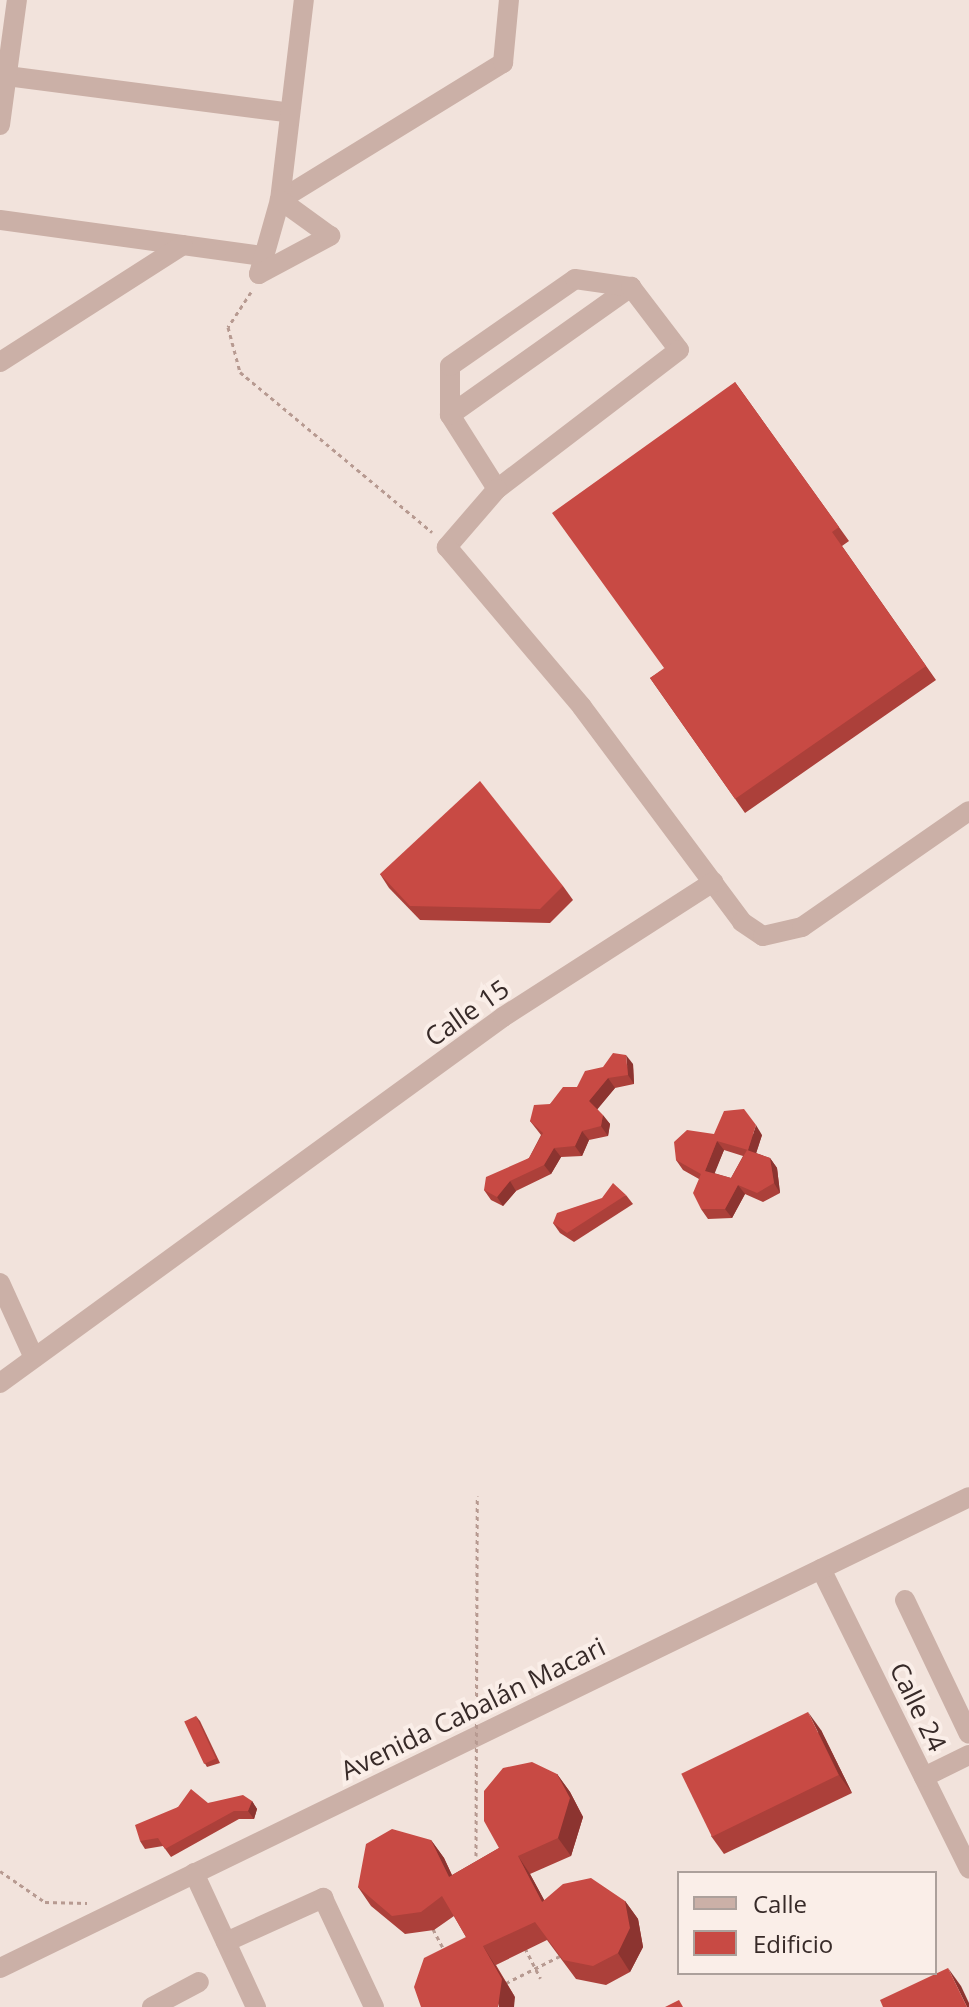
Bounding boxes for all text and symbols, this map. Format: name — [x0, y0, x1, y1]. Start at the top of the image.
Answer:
street label: Calle 15 — [419, 973, 515, 1053]
street label: Avenida Cabalán Macari — [336, 1631, 610, 1787]
street label: Calle 24 — [883, 1657, 953, 1757]
legend — [677, 1871, 937, 1975]
text: Calle — [753, 1887, 807, 1920]
text: Edificio — [753, 1927, 833, 1960]

